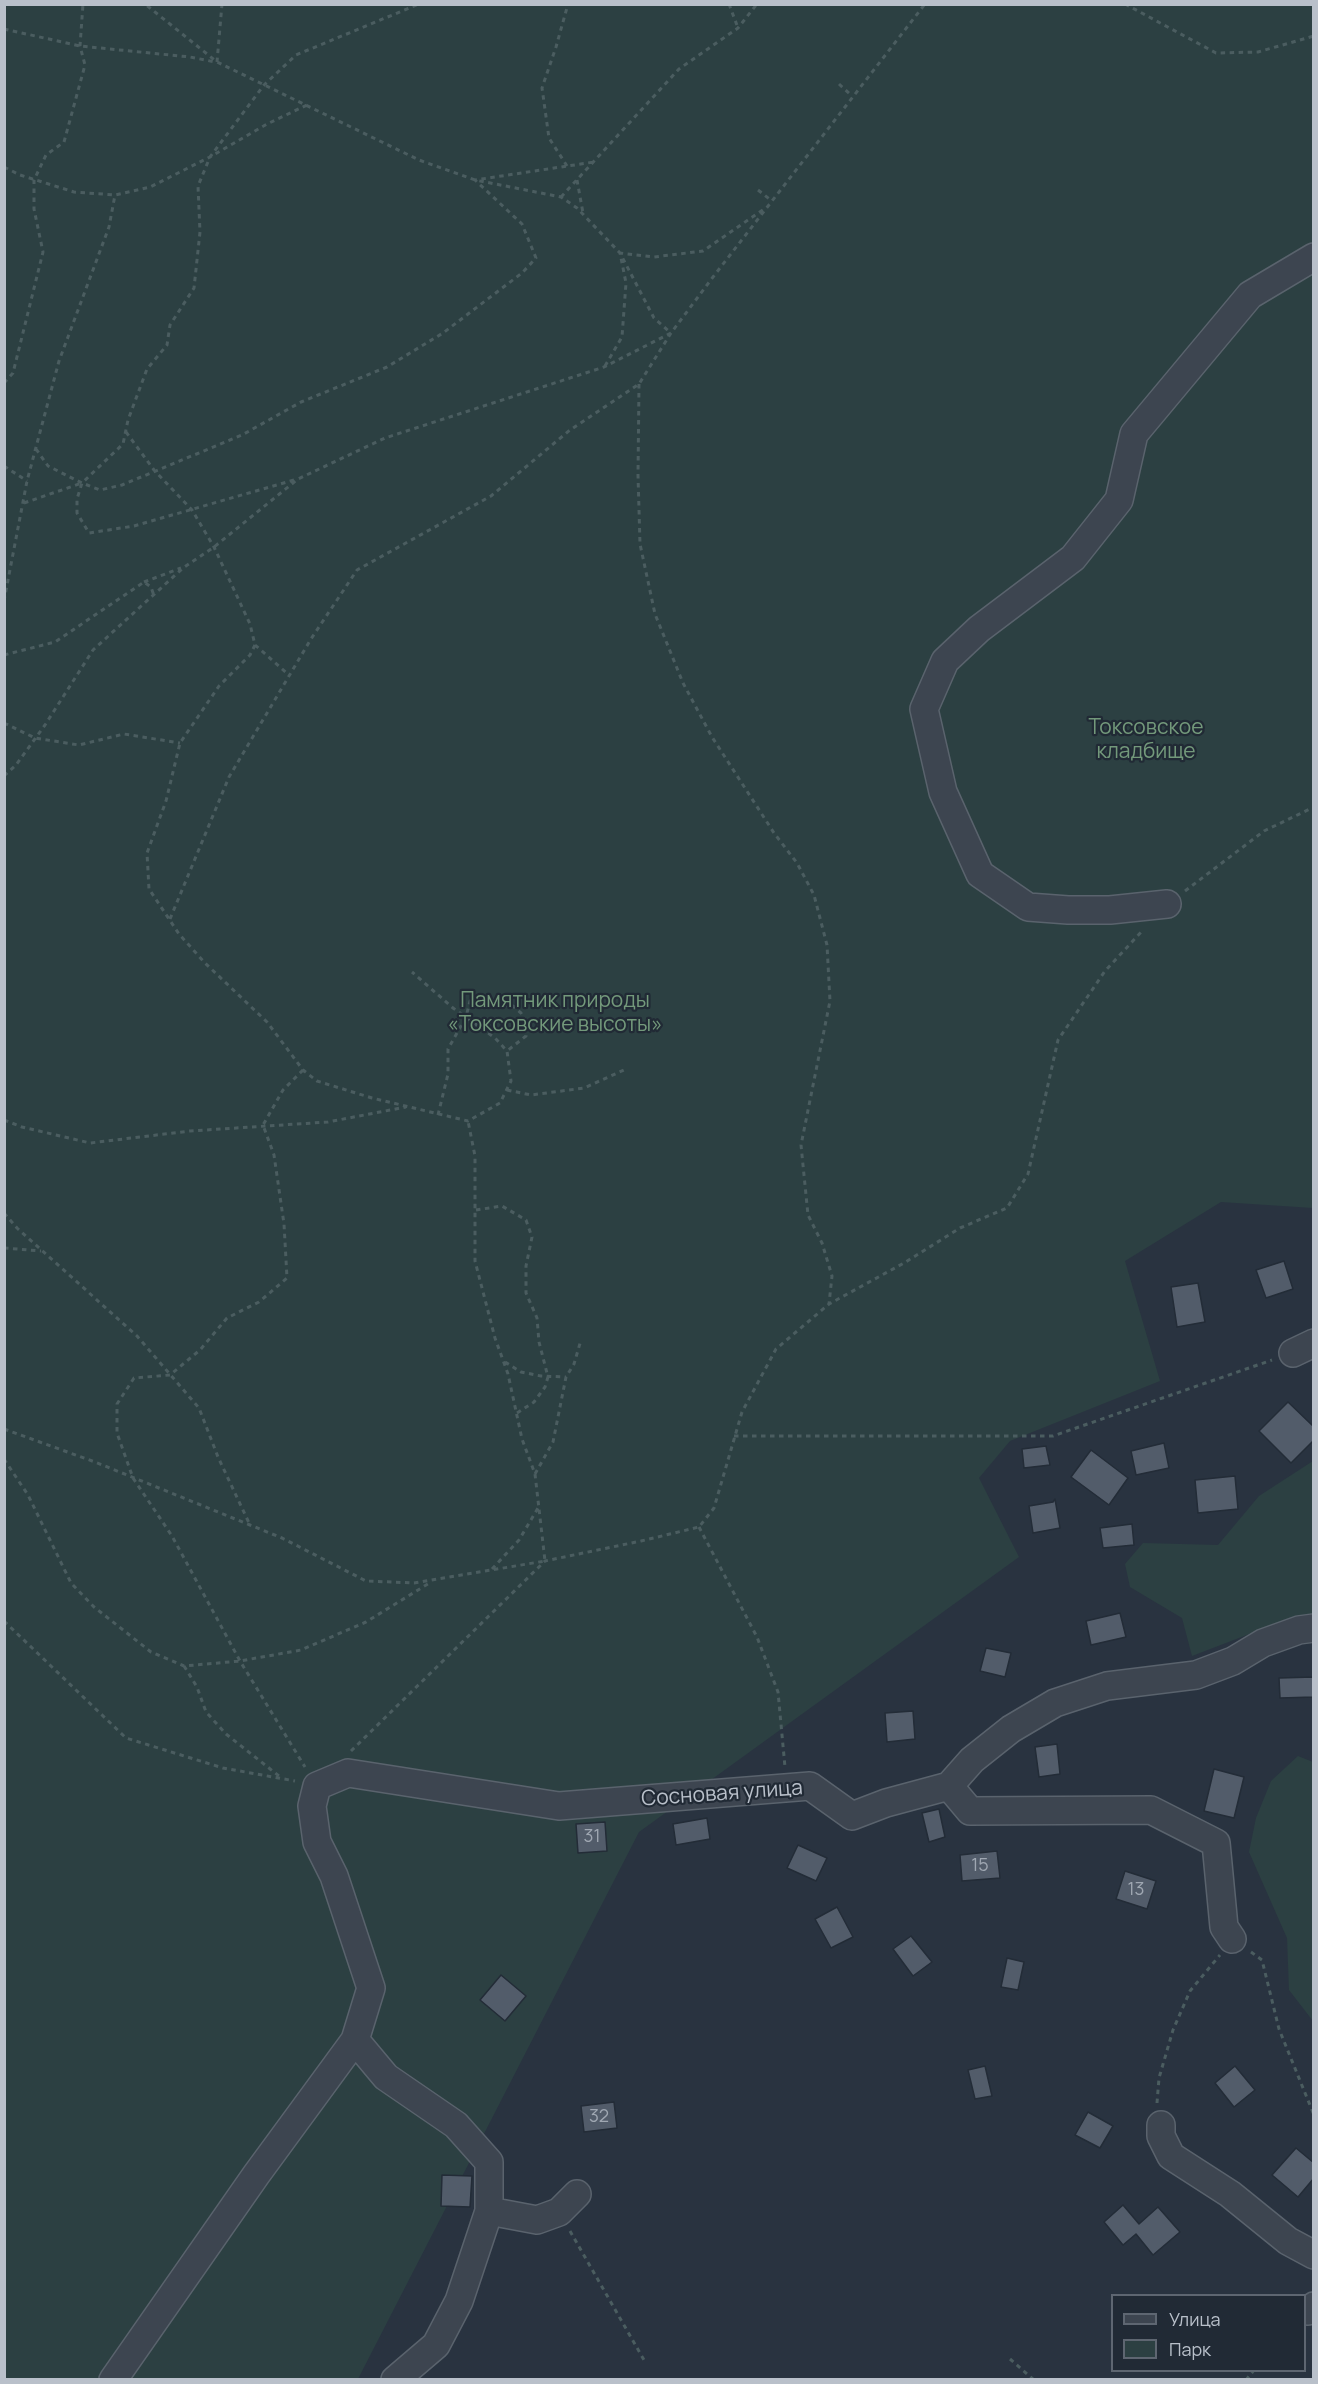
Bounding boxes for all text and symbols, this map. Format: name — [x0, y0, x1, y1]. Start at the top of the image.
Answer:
park label: Токсовское кладбище — [1089, 715, 1203, 765]
park label: Памятник природы «Токсовские высоты» — [448, 988, 662, 1038]
street label: Сосновая улица — [640, 1776, 804, 1812]
house number: 31 — [584, 1826, 600, 1848]
house number: 15 — [971, 1855, 989, 1877]
house number: 13 — [1128, 1879, 1144, 1901]
house number: 32 — [589, 2106, 609, 2128]
legend — [1111, 2294, 1306, 2372]
text: Улица — [1169, 2307, 1221, 2331]
text: Парк — [1169, 2337, 1211, 2361]

